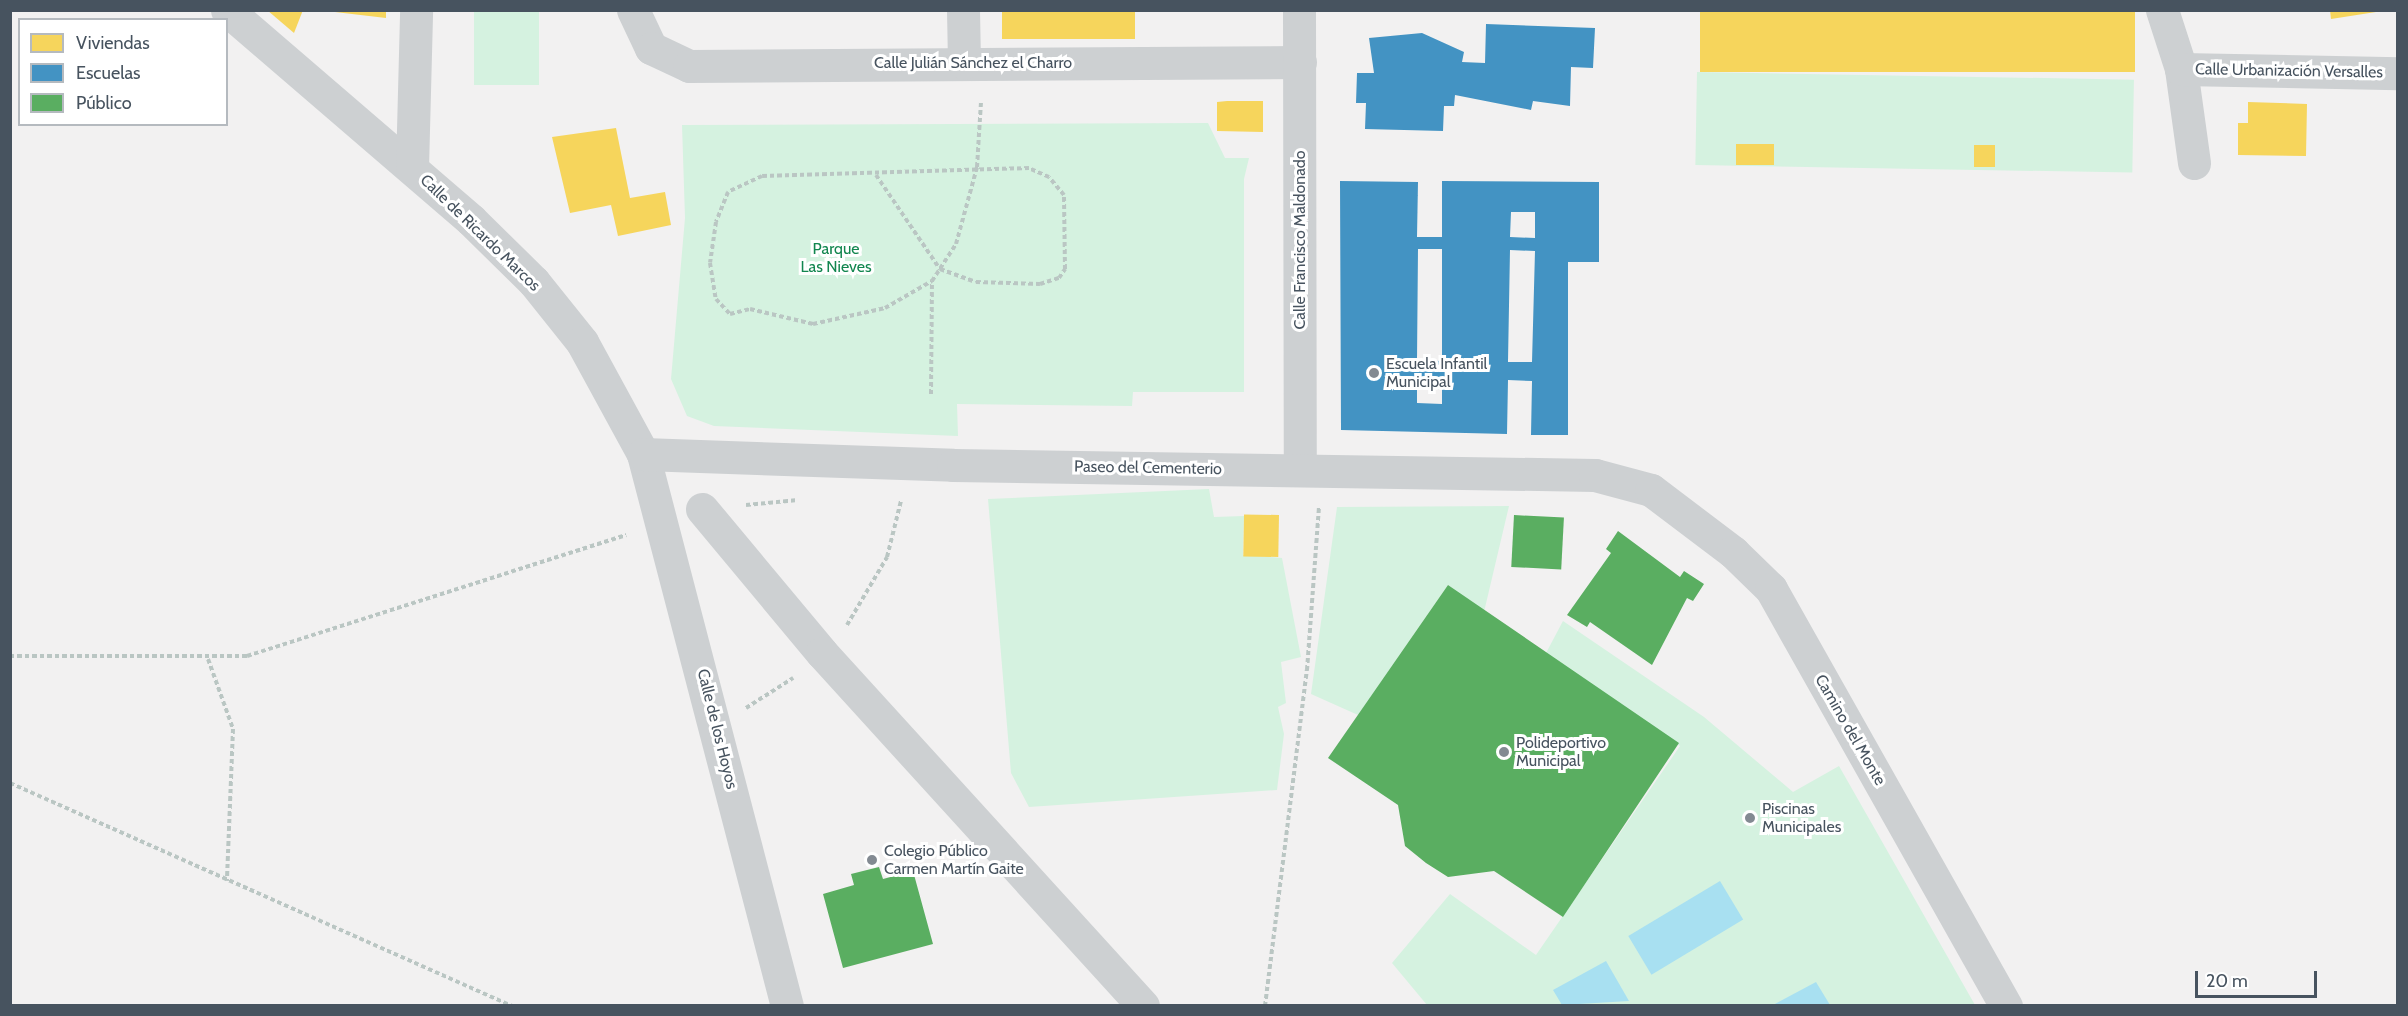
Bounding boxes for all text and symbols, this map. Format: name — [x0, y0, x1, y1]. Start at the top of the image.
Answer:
legend — [18, 18, 228, 126]
text: Viviendas — [76, 32, 150, 54]
street label: Calle Julián Sánchez el Charro — [874, 53, 1072, 73]
street label: Calle Urbanización Versalles — [2195, 60, 2383, 82]
text: Escuelas — [76, 62, 141, 84]
text: Público — [76, 92, 132, 114]
street label: Calle Francisco Maldonado — [1290, 150, 1310, 330]
street label: Calle de Ricardo Marcos — [416, 171, 544, 295]
park label: Parque Las Nieves — [800, 239, 872, 277]
place label: Escuela Infantil Municipal — [1386, 354, 1487, 392]
marker: Escuela Infantil Municipal — [1367, 366, 1381, 380]
street label: Paseo del Cementerio — [1074, 457, 1222, 479]
street label: Calle de los Hoyos — [693, 667, 741, 791]
street label: Camino del Monte — [1811, 671, 1889, 789]
place label: Polideportivo Municipal — [1516, 733, 1606, 771]
marker: Polideportivo Municipal — [1497, 745, 1511, 759]
place label: Piscinas Municipales — [1762, 799, 1841, 837]
marker: Piscinas Municipales — [1743, 811, 1757, 825]
place label: Colegio Público Carmen Martín Gaite — [884, 841, 1024, 879]
marker: Colegio Público Carmen Martín Gaite — [865, 853, 879, 867]
scale bar — [2198, 959, 2320, 997]
text: 20 m — [2206, 970, 2248, 992]

